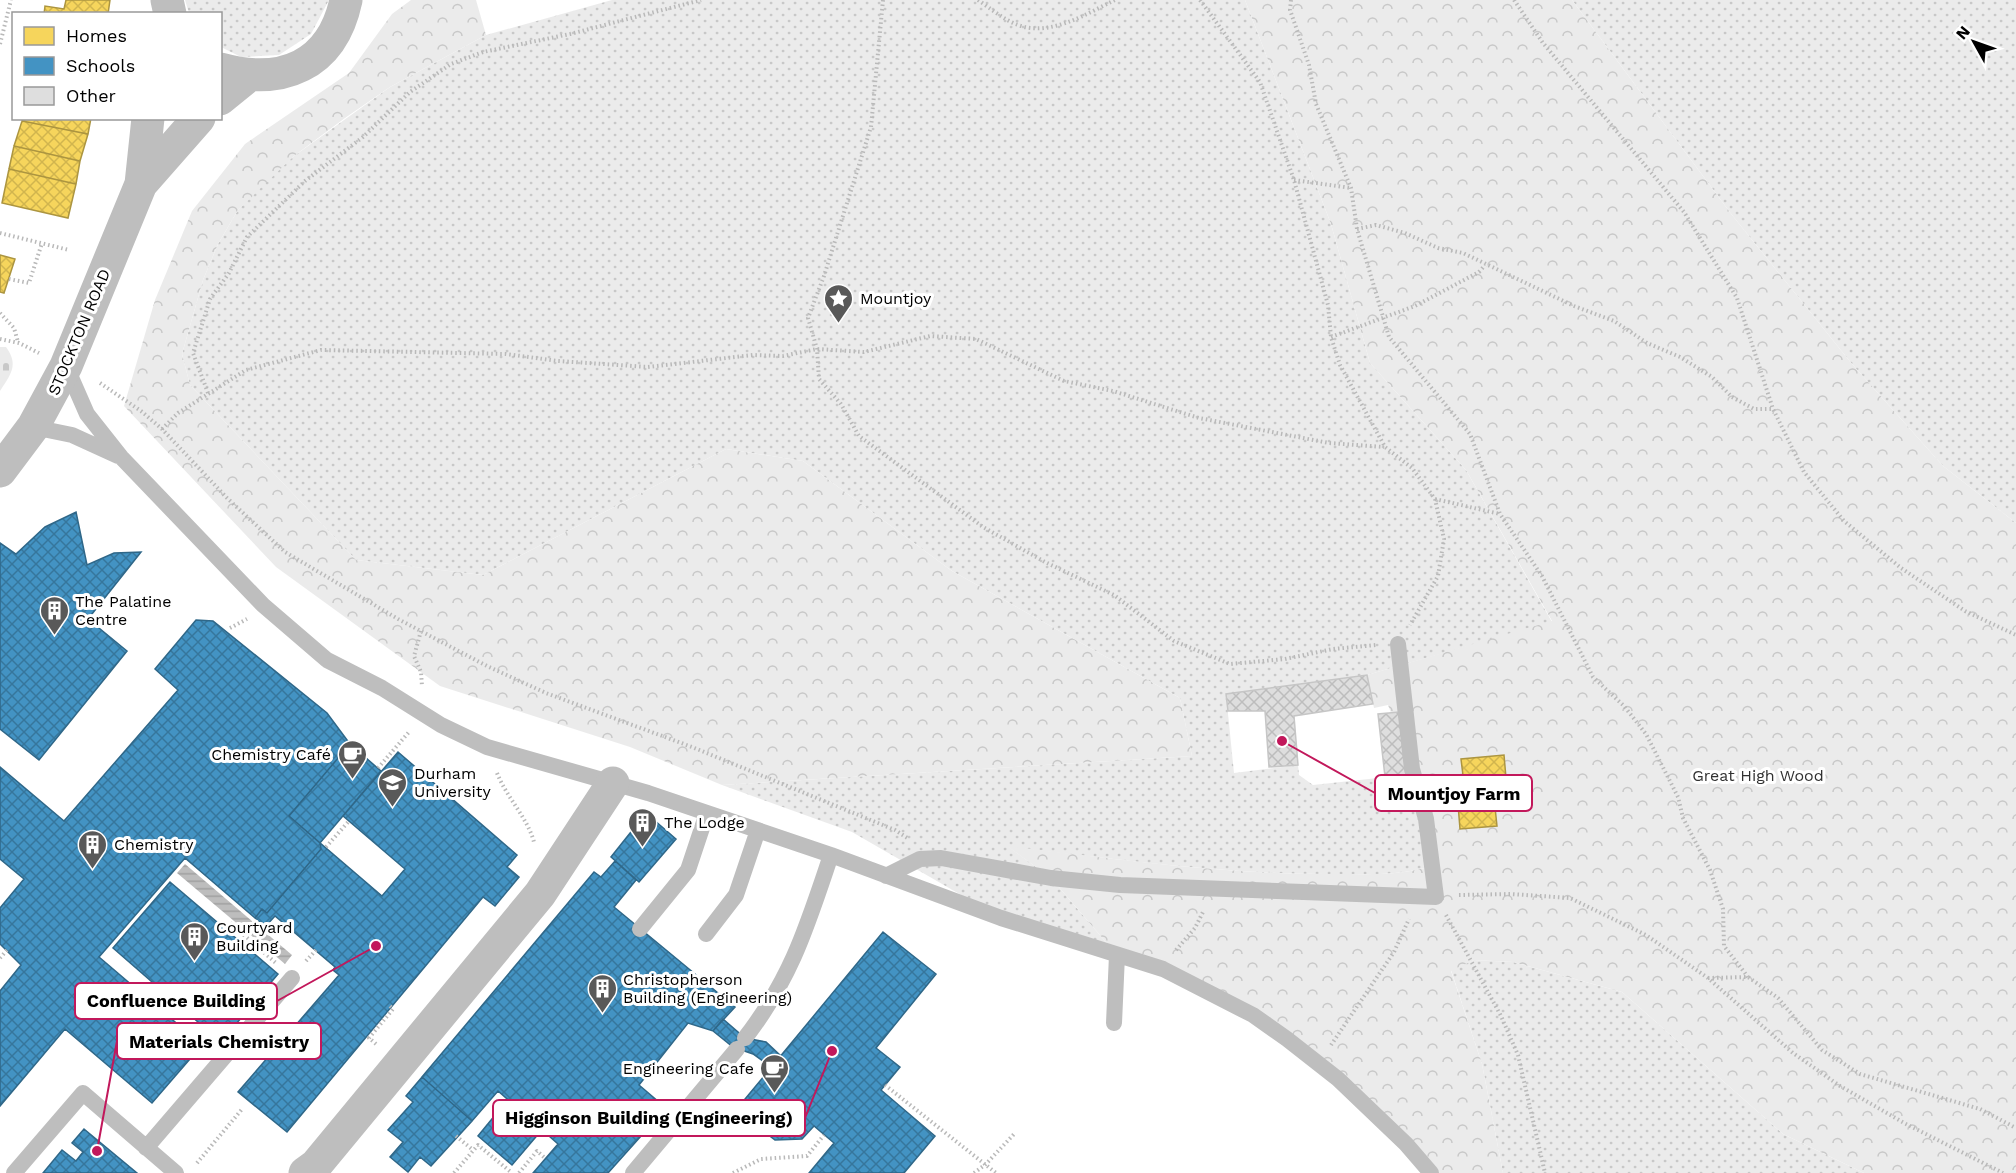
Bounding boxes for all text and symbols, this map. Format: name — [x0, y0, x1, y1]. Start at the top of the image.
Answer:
legend — [12, 12, 222, 120]
north arrow — [1944, 12, 2004, 72]
text: N — [1952, 22, 1974, 43]
text: Homes — [66, 25, 127, 46]
text: Schools — [66, 55, 135, 76]
text: Other — [66, 85, 116, 106]
street label: STOCKTON ROAD — [44, 266, 114, 398]
place icon: Mountjoy — [823, 282, 855, 324]
place label: Mountjoy — [860, 289, 932, 308]
place label: The Palatine Centre — [75, 592, 171, 629]
building icon: The Palatine Centre — [38, 594, 70, 636]
cafe icon: Chemistry Café — [336, 738, 368, 780]
place label: Chemistry Café — [211, 745, 331, 764]
place label: Durham University — [414, 764, 492, 801]
school or university icon: Durham University — [377, 766, 409, 808]
park label: Great High Wood — [1692, 766, 1824, 785]
callout: Mountjoy Farm — [1375, 775, 1532, 811]
text: Mountjoy Farm — [1388, 783, 1520, 804]
building icon: The Lodge — [627, 806, 659, 848]
place label: The Lodge — [664, 813, 745, 832]
building icon: Chemistry — [77, 828, 109, 870]
place label: Chemistry — [114, 835, 194, 854]
place label: Courtyard Building — [216, 918, 293, 955]
building icon: Courtyard Building — [179, 920, 211, 962]
place label: Christopherson Building (Engineering) — [623, 970, 792, 1007]
building icon: Christopherson Building (Engineering) — [586, 972, 618, 1014]
callout: Confluence Building — [75, 983, 277, 1019]
text: Confluence Building — [87, 990, 266, 1011]
callout: Materials Chemistry — [117, 1023, 321, 1059]
text: Materials Chemistry — [129, 1031, 310, 1052]
cafe icon: Engineering Cafe — [759, 1052, 791, 1094]
place label: Engineering Cafe — [623, 1059, 754, 1078]
callout: Higginson Building (Engineering) — [493, 1100, 805, 1136]
text: Higginson Building (Engineering) — [505, 1107, 793, 1128]

